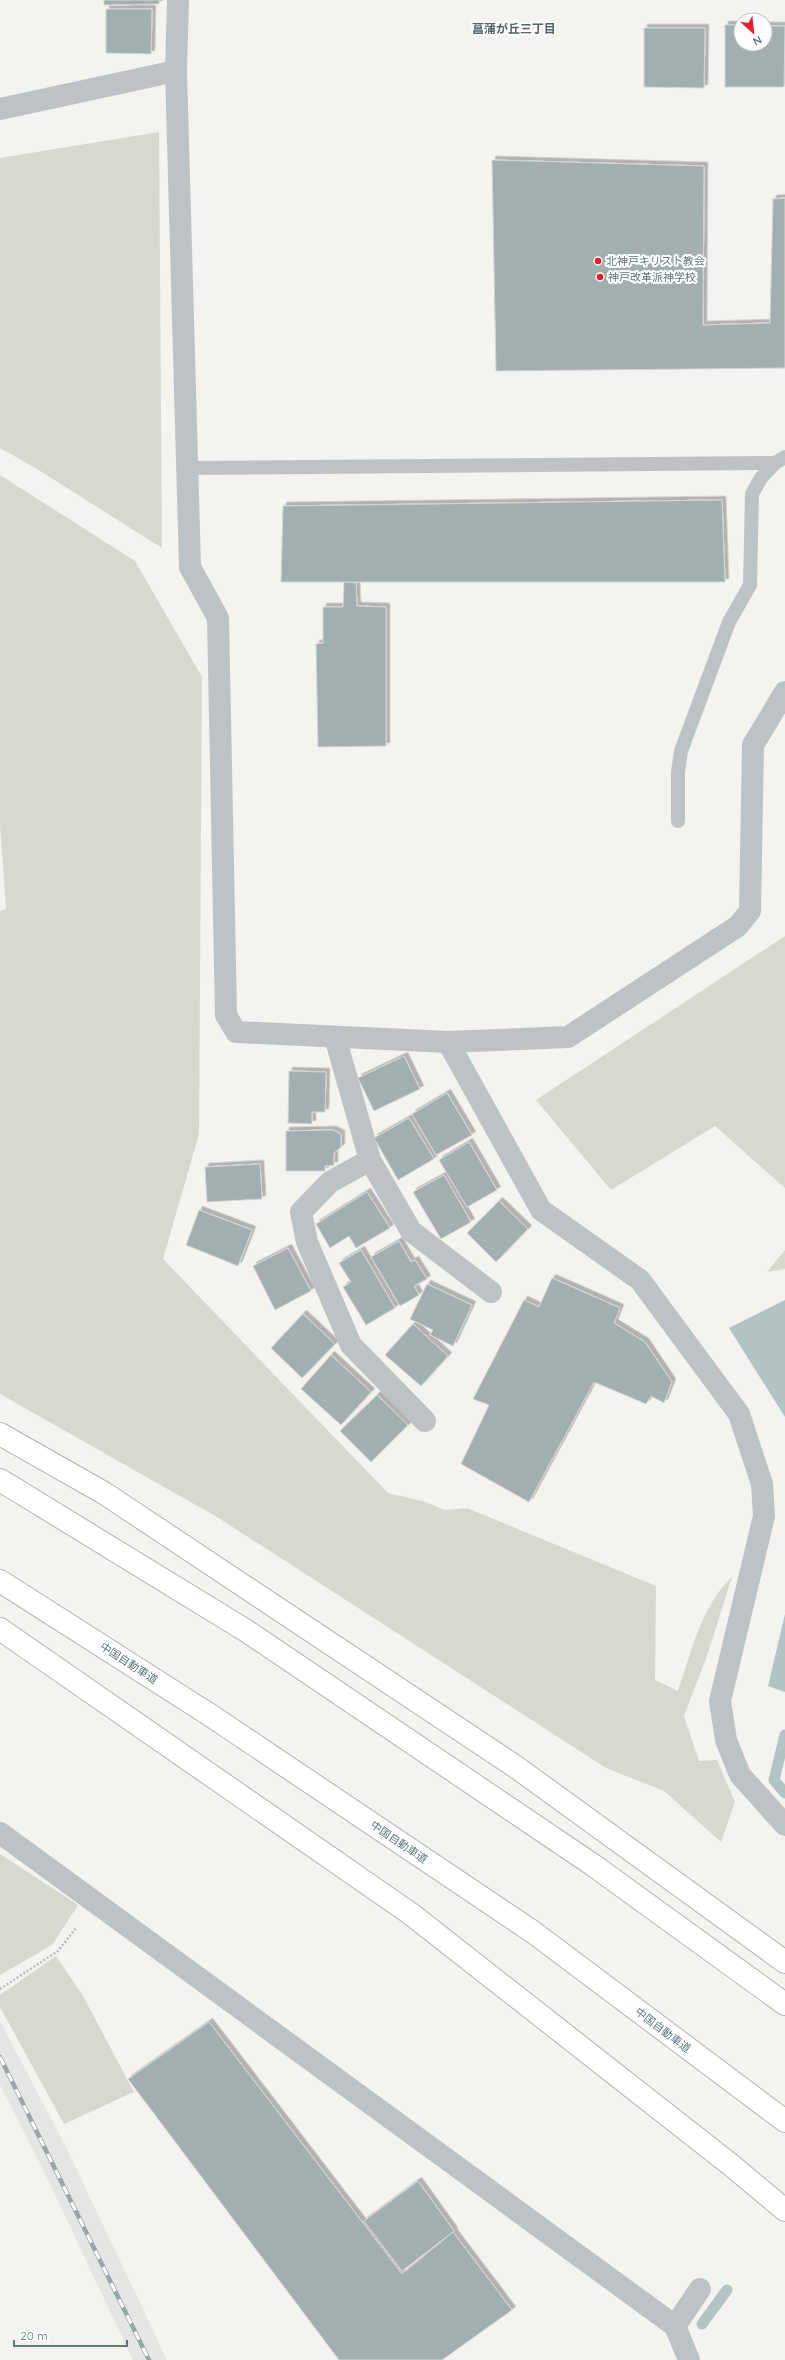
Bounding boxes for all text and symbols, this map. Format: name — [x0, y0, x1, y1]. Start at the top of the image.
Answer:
north arrow — [733, 12, 773, 52]
district label: 菖蒲が丘三丁目 — [472, 21, 556, 36]
text: N — [751, 33, 764, 49]
place label: 北神戸キリスト教会 — [606, 254, 705, 268]
marker: 北神戸キリスト教会 — [593, 256, 603, 266]
place label: 神戸改革派神学校 — [608, 270, 696, 284]
marker: 神戸改革派神学校 — [595, 272, 605, 282]
street label: 中国自動車道 — [98, 1639, 160, 1687]
street label: 中国自動車道 — [368, 1818, 430, 1866]
street label: 中国自動車道 — [632, 2005, 694, 2055]
scale bar — [14, 2322, 127, 2348]
text: 20 m — [20, 2328, 48, 2343]

